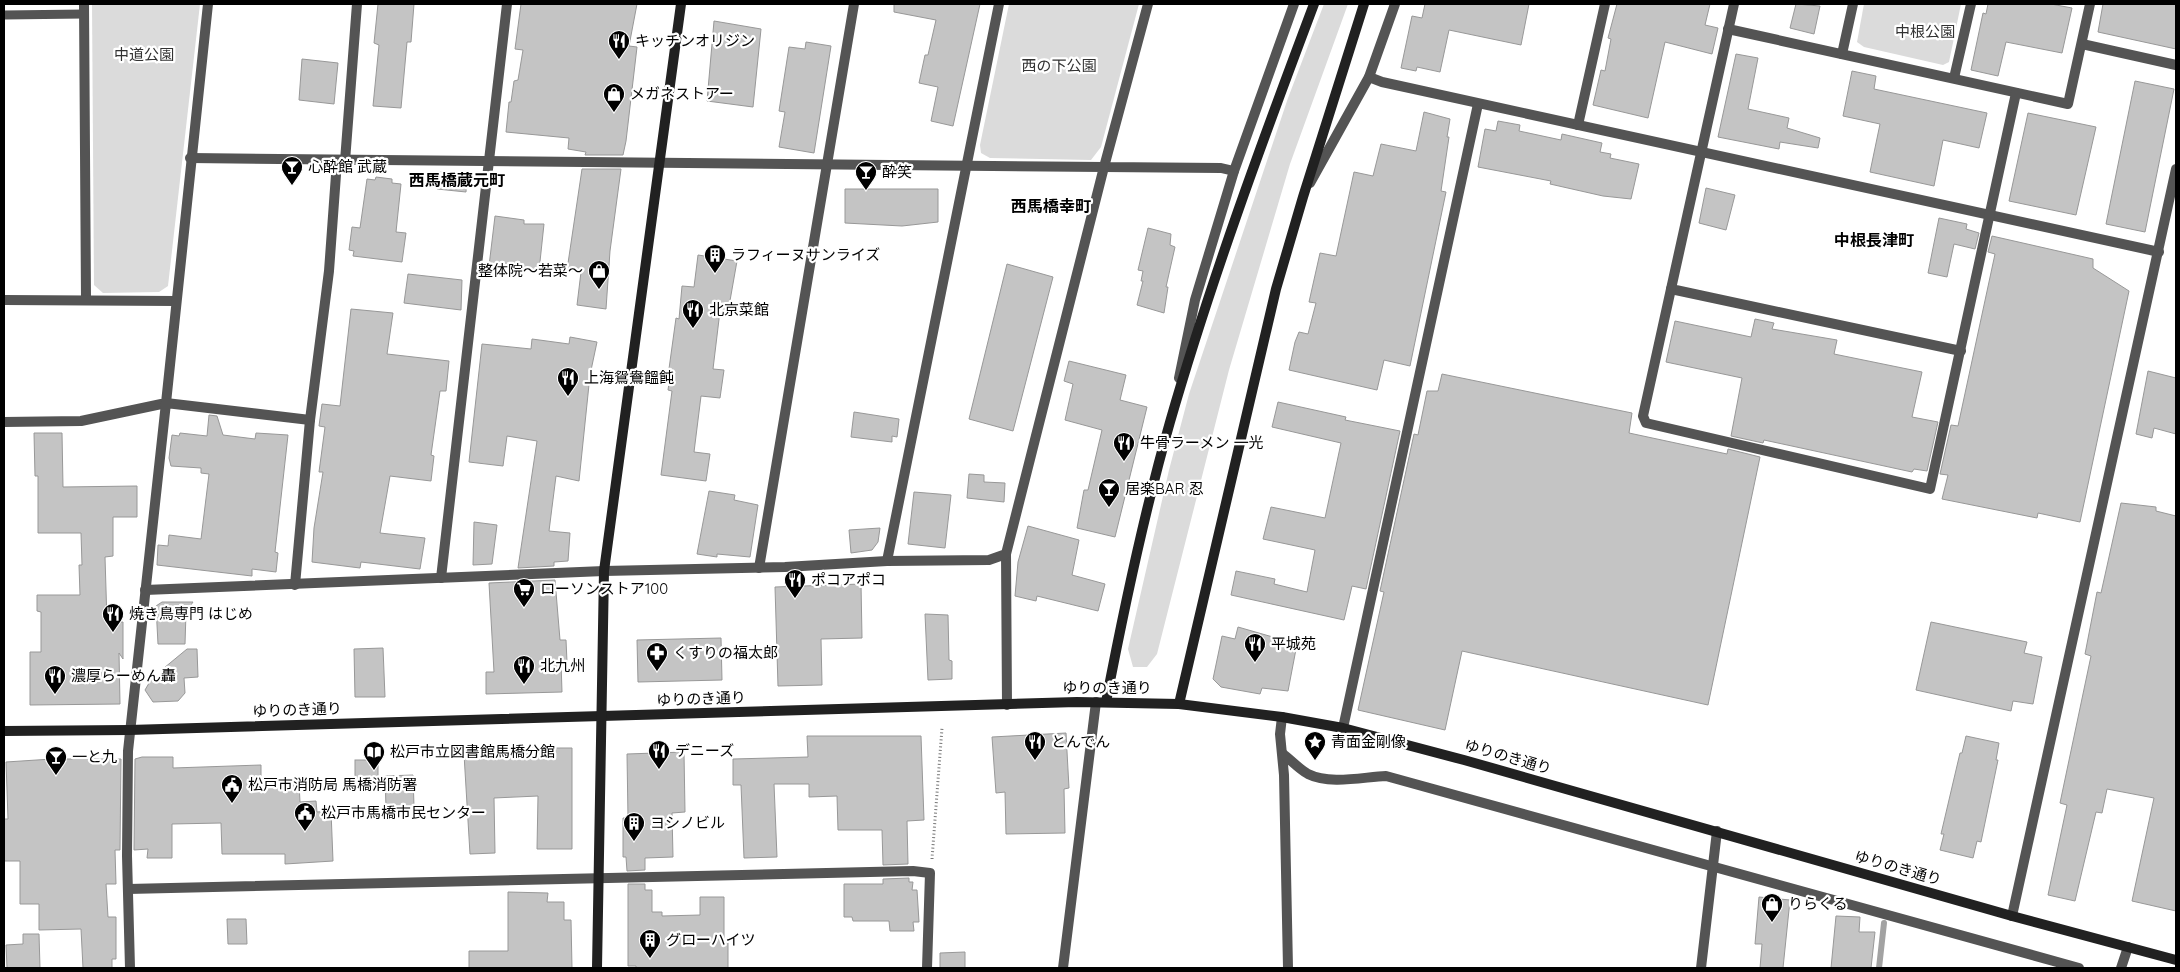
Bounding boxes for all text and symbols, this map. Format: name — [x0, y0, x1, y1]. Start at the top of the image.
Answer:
park label: 中根公園 — [1895, 22, 1955, 41]
restaurant icon: キッチンオリジン — [607, 29, 631, 60]
place label: キッチンオリジン — [635, 31, 755, 50]
park label: 中道公園 — [114, 45, 174, 64]
park label: 西の下公園 — [1021, 56, 1097, 75]
shop icon: メガネストアー — [602, 82, 626, 113]
place label: メガネストアー — [630, 84, 734, 103]
bar icon: 心酔館 武蔵 — [280, 155, 304, 186]
place label: 心酔館 武蔵 — [308, 157, 387, 176]
bar icon: 酔笑 — [854, 160, 878, 191]
place label: 酔笑 — [882, 162, 912, 181]
district label: 西馬橋蔵元町 — [409, 170, 505, 190]
district label: 西馬橋幸町 — [1011, 196, 1091, 216]
district label: 中根長津町 — [1834, 230, 1914, 250]
building icon: ラフィーヌサンライズ — [703, 243, 727, 274]
place label: ラフィーヌサンライズ — [731, 245, 880, 264]
shop icon: 整体院〜若菜〜 — [587, 259, 611, 290]
place label: 整体院〜若菜〜 — [478, 261, 583, 280]
restaurant icon: 北京菜館 — [681, 298, 705, 329]
place label: 北京菜館 — [709, 300, 769, 319]
restaurant icon: 上海鴛鴦饂飩 — [556, 366, 580, 397]
place label: 上海鴛鴦饂飩 — [584, 368, 674, 387]
restaurant icon: 牛骨ラーメン 一光 — [1112, 431, 1136, 462]
place label: 牛骨ラーメン 一光 — [1140, 433, 1264, 452]
bar icon: 居楽BAR 忍 — [1097, 477, 1121, 508]
place label: 居楽BAR 忍 — [1125, 479, 1204, 498]
restaurant icon: ポコアポコ — [783, 568, 807, 599]
place label: ポコアポコ — [811, 570, 886, 589]
supermarket icon: ローソンストア100 — [512, 577, 536, 608]
place label: ローソンストア100 — [540, 579, 668, 598]
restaurant icon: 焼き鳥専門 はじめ — [101, 602, 125, 633]
place label: 焼き鳥専門 はじめ — [129, 604, 253, 623]
restaurant icon: 平城苑 — [1243, 632, 1267, 663]
place label: 平城苑 — [1271, 634, 1316, 653]
pharmacy icon: くすりの福太郎 — [645, 641, 669, 672]
place label: くすりの福太郎 — [673, 643, 778, 662]
restaurant icon: 北九州 — [512, 654, 536, 685]
place label: 北九州 — [540, 656, 585, 675]
restaurant icon: 濃厚らーめん轟 — [43, 664, 67, 695]
place label: 濃厚らーめん轟 — [71, 666, 176, 685]
street label: ゆりのき通り — [1062, 678, 1152, 697]
street label: ゆりのき通り — [656, 687, 746, 710]
street label: ゆりのき通り — [252, 698, 342, 721]
restaurant icon: とんでん — [1023, 730, 1047, 761]
place icon: 青面金剛像 — [1303, 730, 1327, 761]
place label: とんでん — [1051, 732, 1110, 751]
place label: 青面金剛像 — [1331, 732, 1406, 751]
street label: ゆりのき通り — [1462, 735, 1554, 778]
restaurant icon: デニーズ — [647, 739, 671, 770]
library icon: 松戸市立図書館馬橋分館 — [362, 740, 386, 771]
place label: デニーズ — [675, 741, 734, 760]
place label: 松戸市立図書館馬橋分館 — [390, 742, 555, 761]
bar icon: 一と九 — [44, 745, 68, 776]
place label: 一と九 — [72, 747, 117, 766]
public building icon: 松戸市消防局 馬橋消防署 — [220, 773, 244, 804]
place label: 松戸市消防局 馬橋消防署 — [248, 775, 417, 794]
public building icon: 松戸市馬橋市民センター — [293, 801, 317, 832]
place label: 松戸市馬橋市民センター — [321, 803, 486, 822]
building icon: ヨシノビル — [622, 811, 646, 842]
place label: ヨシノビル — [650, 813, 725, 832]
street label: ゆりのき通り — [1852, 846, 1944, 889]
shop icon: りらくる — [1760, 892, 1784, 923]
place label: りらくる — [1788, 894, 1848, 913]
building icon: グローハイツ — [638, 928, 662, 959]
place label: グローハイツ — [666, 930, 755, 949]

